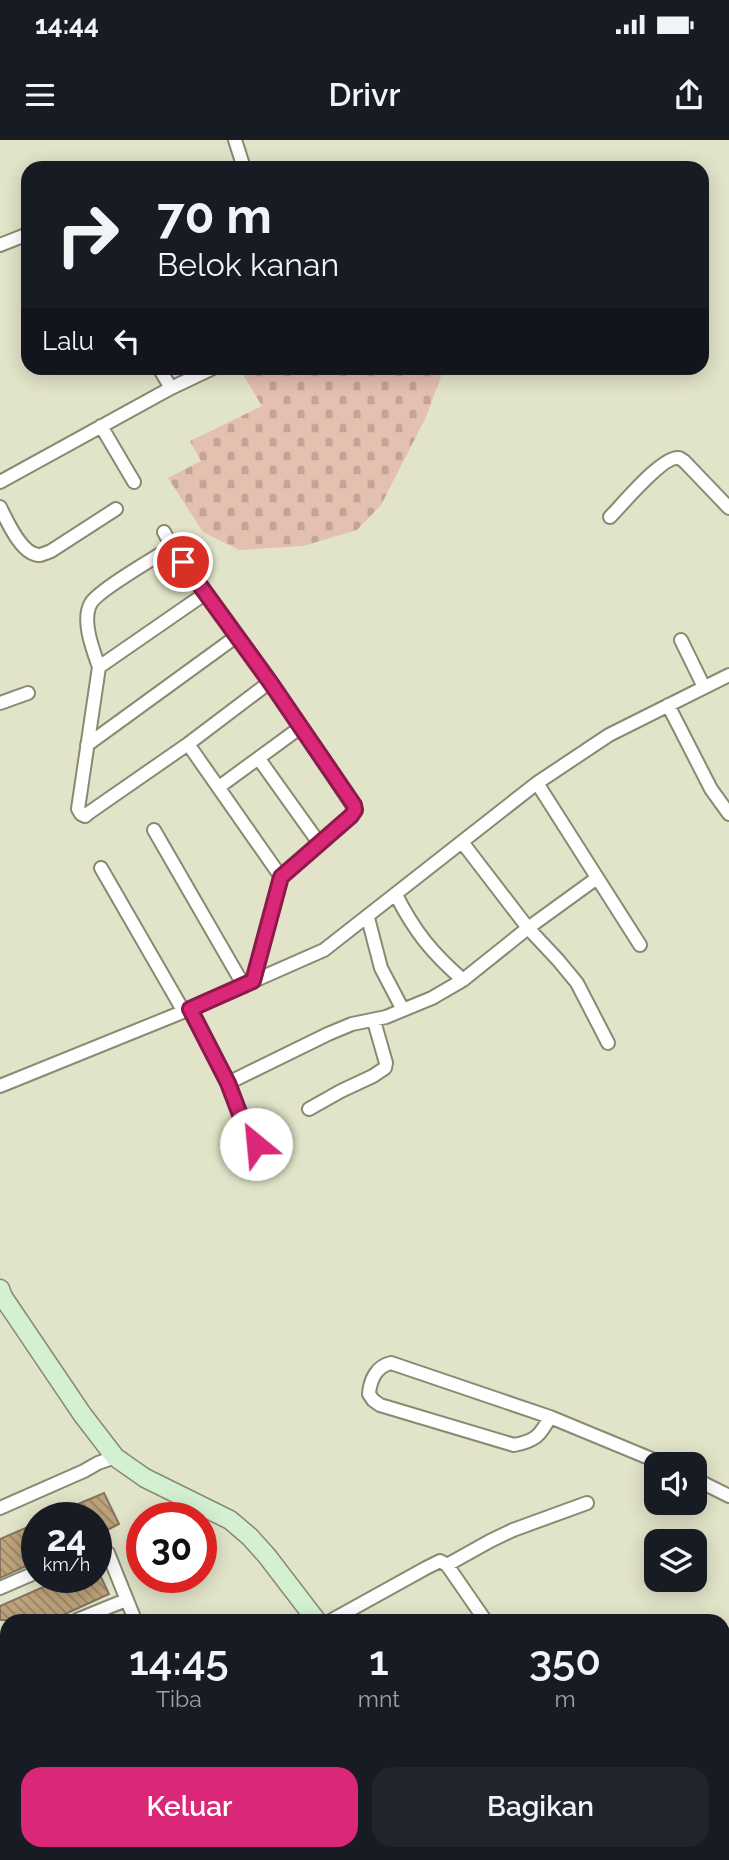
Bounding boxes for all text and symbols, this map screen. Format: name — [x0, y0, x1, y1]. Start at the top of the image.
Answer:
text: 14:44 — [35, 10, 99, 40]
icon: menu — [21, 76, 59, 114]
text: Drivr — [329, 76, 400, 113]
icon: share — [670, 76, 708, 114]
text: 70 m — [157, 187, 272, 244]
icon: right — [42, 189, 133, 280]
text: Belok kanan — [157, 246, 339, 283]
icon: left — [108, 322, 146, 360]
text: Lalu — [42, 326, 94, 356]
pin — [153, 532, 213, 592]
icon: arrive — [164, 543, 202, 581]
position arrow — [219, 1107, 293, 1181]
map controls — [644, 1452, 707, 1592]
button: sound — [644, 1452, 707, 1515]
speed limit sign: 30 — [126, 1502, 217, 1593]
text: 24 — [47, 1518, 86, 1559]
button: layers — [644, 1529, 707, 1592]
text: km/h — [43, 1554, 90, 1575]
text: 14:45 — [129, 1636, 229, 1685]
text: 1 — [369, 1636, 389, 1685]
text: 350 — [529, 1636, 601, 1685]
text: Tiba — [156, 1685, 202, 1712]
text: mnt — [358, 1685, 400, 1712]
text: m — [554, 1685, 576, 1712]
button: Keluar — [21, 1767, 358, 1847]
button: Bagikan — [372, 1767, 709, 1847]

